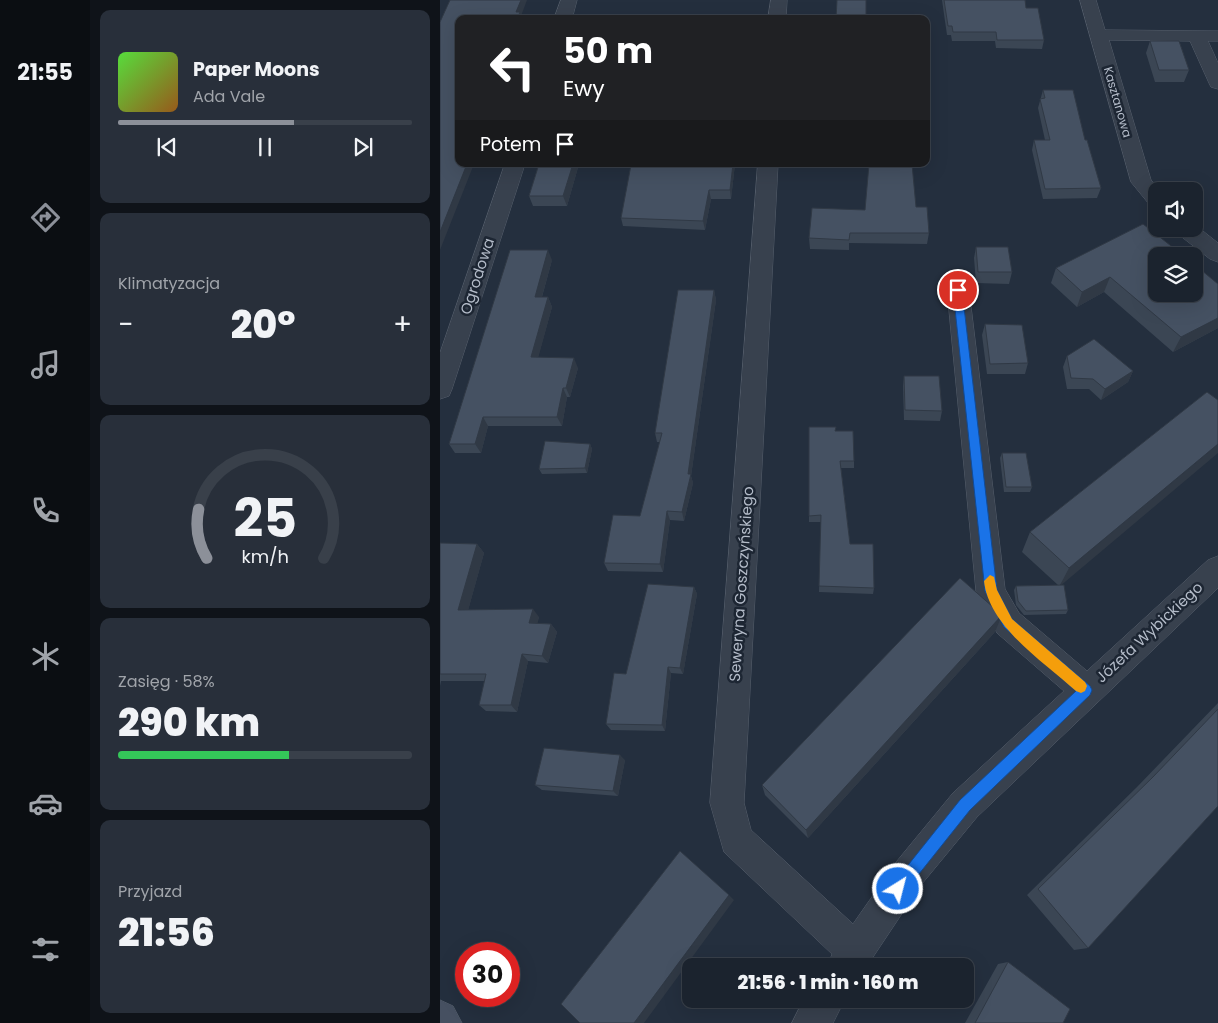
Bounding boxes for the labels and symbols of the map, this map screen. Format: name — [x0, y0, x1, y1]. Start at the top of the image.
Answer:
street label: Kasztanowa — [1100, 65, 1136, 139]
street label: Ogrodowa — [455, 235, 499, 317]
pin — [937, 269, 979, 311]
street label: Seweryna Goszczyńskiego — [724, 486, 758, 682]
street label: Józefa Wybickiego — [1091, 577, 1207, 687]
position arrow — [871, 862, 923, 914]
speed limit sign: 30 — [455, 942, 520, 1007]

